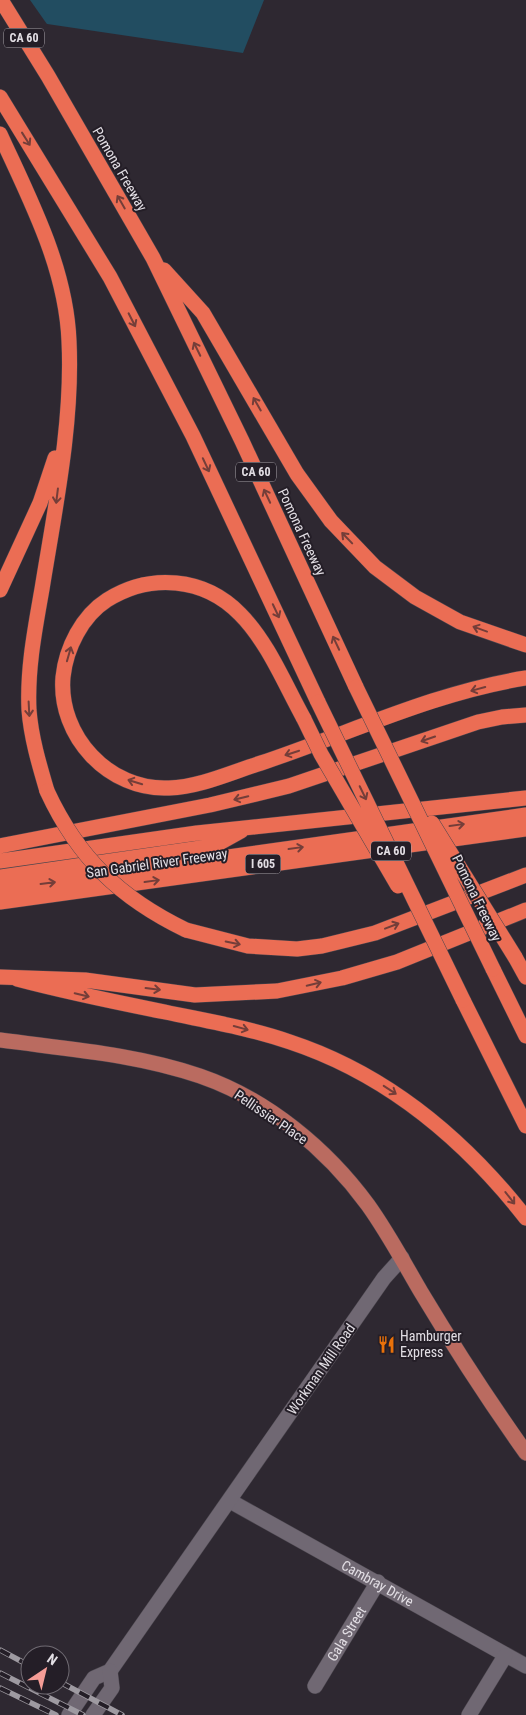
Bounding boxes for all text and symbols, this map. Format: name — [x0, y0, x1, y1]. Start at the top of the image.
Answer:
road number: CA 60 — [4, 28, 44, 48]
street label: Pomona Freeway — [89, 124, 151, 214]
one-way arrow — [21, 131, 31, 145]
one-way arrow — [115, 195, 125, 209]
one-way arrow — [128, 312, 137, 327]
one-way arrow — [192, 342, 201, 357]
one-way arrow — [251, 398, 261, 412]
one-way arrow — [201, 457, 211, 472]
road number: CA 60 — [236, 462, 276, 482]
street label: Pomona Freeway — [275, 486, 329, 578]
one-way arrow — [52, 488, 62, 504]
one-way arrow — [262, 489, 272, 504]
one-way arrow — [341, 532, 353, 545]
one-way arrow — [271, 604, 281, 619]
one-way arrow — [473, 624, 488, 633]
one-way arrow — [330, 636, 340, 651]
one-way arrow — [64, 646, 74, 662]
one-way arrow — [471, 684, 487, 694]
one-way arrow — [25, 701, 34, 717]
one-way arrow — [420, 734, 436, 744]
one-way arrow — [284, 748, 300, 758]
one-way arrow — [127, 777, 143, 787]
one-way arrow — [358, 785, 368, 800]
one-way arrow — [234, 794, 250, 803]
one-way arrow — [448, 819, 464, 829]
road number: CA 60 — [371, 841, 411, 860]
one-way arrow — [287, 842, 303, 852]
street label: San Gabriel River Freeway — [85, 845, 229, 881]
street label: Pomona Freeway — [449, 852, 505, 944]
road number: I 605 — [246, 854, 280, 874]
one-way arrow — [144, 875, 160, 885]
one-way arrow — [40, 878, 56, 888]
one-way arrow — [385, 921, 400, 930]
one-way arrow — [225, 939, 241, 948]
one-way arrow — [306, 979, 322, 988]
one-way arrow — [145, 984, 161, 994]
one-way arrow — [73, 991, 89, 1000]
one-way arrow — [232, 1024, 248, 1034]
one-way arrow — [383, 1085, 397, 1096]
street label: Pellissier Place — [231, 1087, 311, 1148]
one-way arrow — [505, 1191, 516, 1204]
street label: Workman Mill Road — [284, 1321, 358, 1417]
place label: Hamburger Express — [400, 1328, 461, 1360]
restaurant icon: Hamburger Express — [376, 1334, 396, 1354]
street label: Cambray Drive — [339, 1557, 417, 1610]
street label: Gala Street — [324, 1604, 369, 1664]
north arrow — [20, 1645, 70, 1695]
text: N — [44, 1650, 61, 1668]

